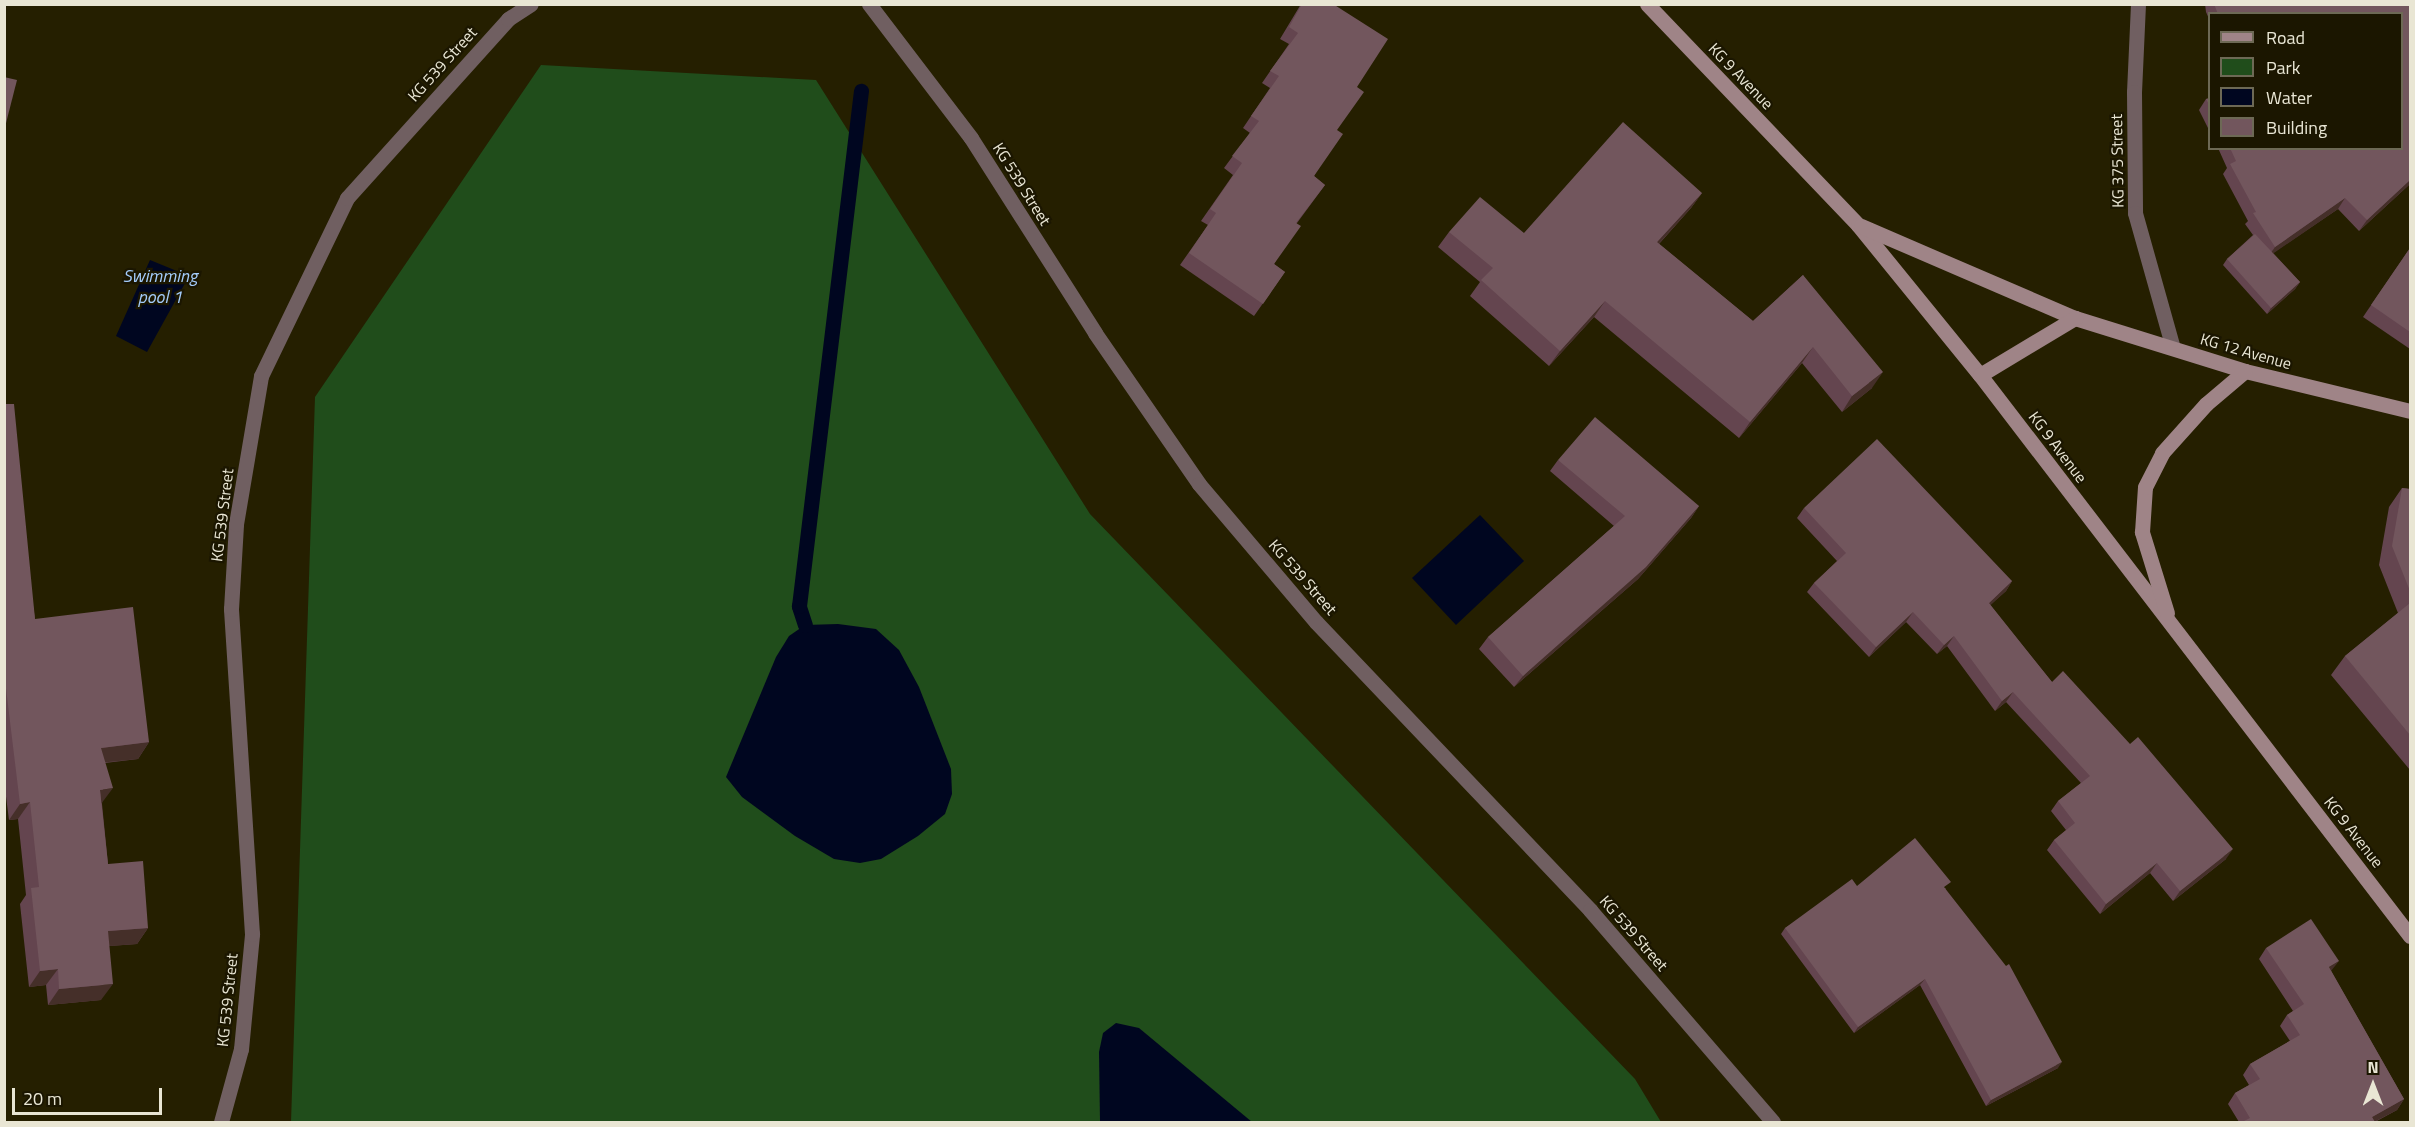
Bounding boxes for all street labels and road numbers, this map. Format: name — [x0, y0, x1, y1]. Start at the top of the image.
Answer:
street label: KG 539 Street — [403, 23, 481, 105]
street label: KG 9 Avenue — [1705, 39, 1777, 113]
street label: KG 375 Street — [2107, 114, 2127, 208]
street label: KG 539 Street — [989, 139, 1055, 229]
street label: KG 12 Avenue — [2198, 329, 2294, 373]
street label: KG 9 Avenue — [2025, 407, 2091, 487]
street label: KG 539 Street — [207, 467, 237, 563]
street label: KG 539 Street — [1265, 535, 1341, 619]
street label: KG 9 Avenue — [2320, 793, 2388, 871]
street label: KG 539 Street — [1596, 891, 1672, 975]
street label: KG 539 Street — [213, 952, 241, 1048]

